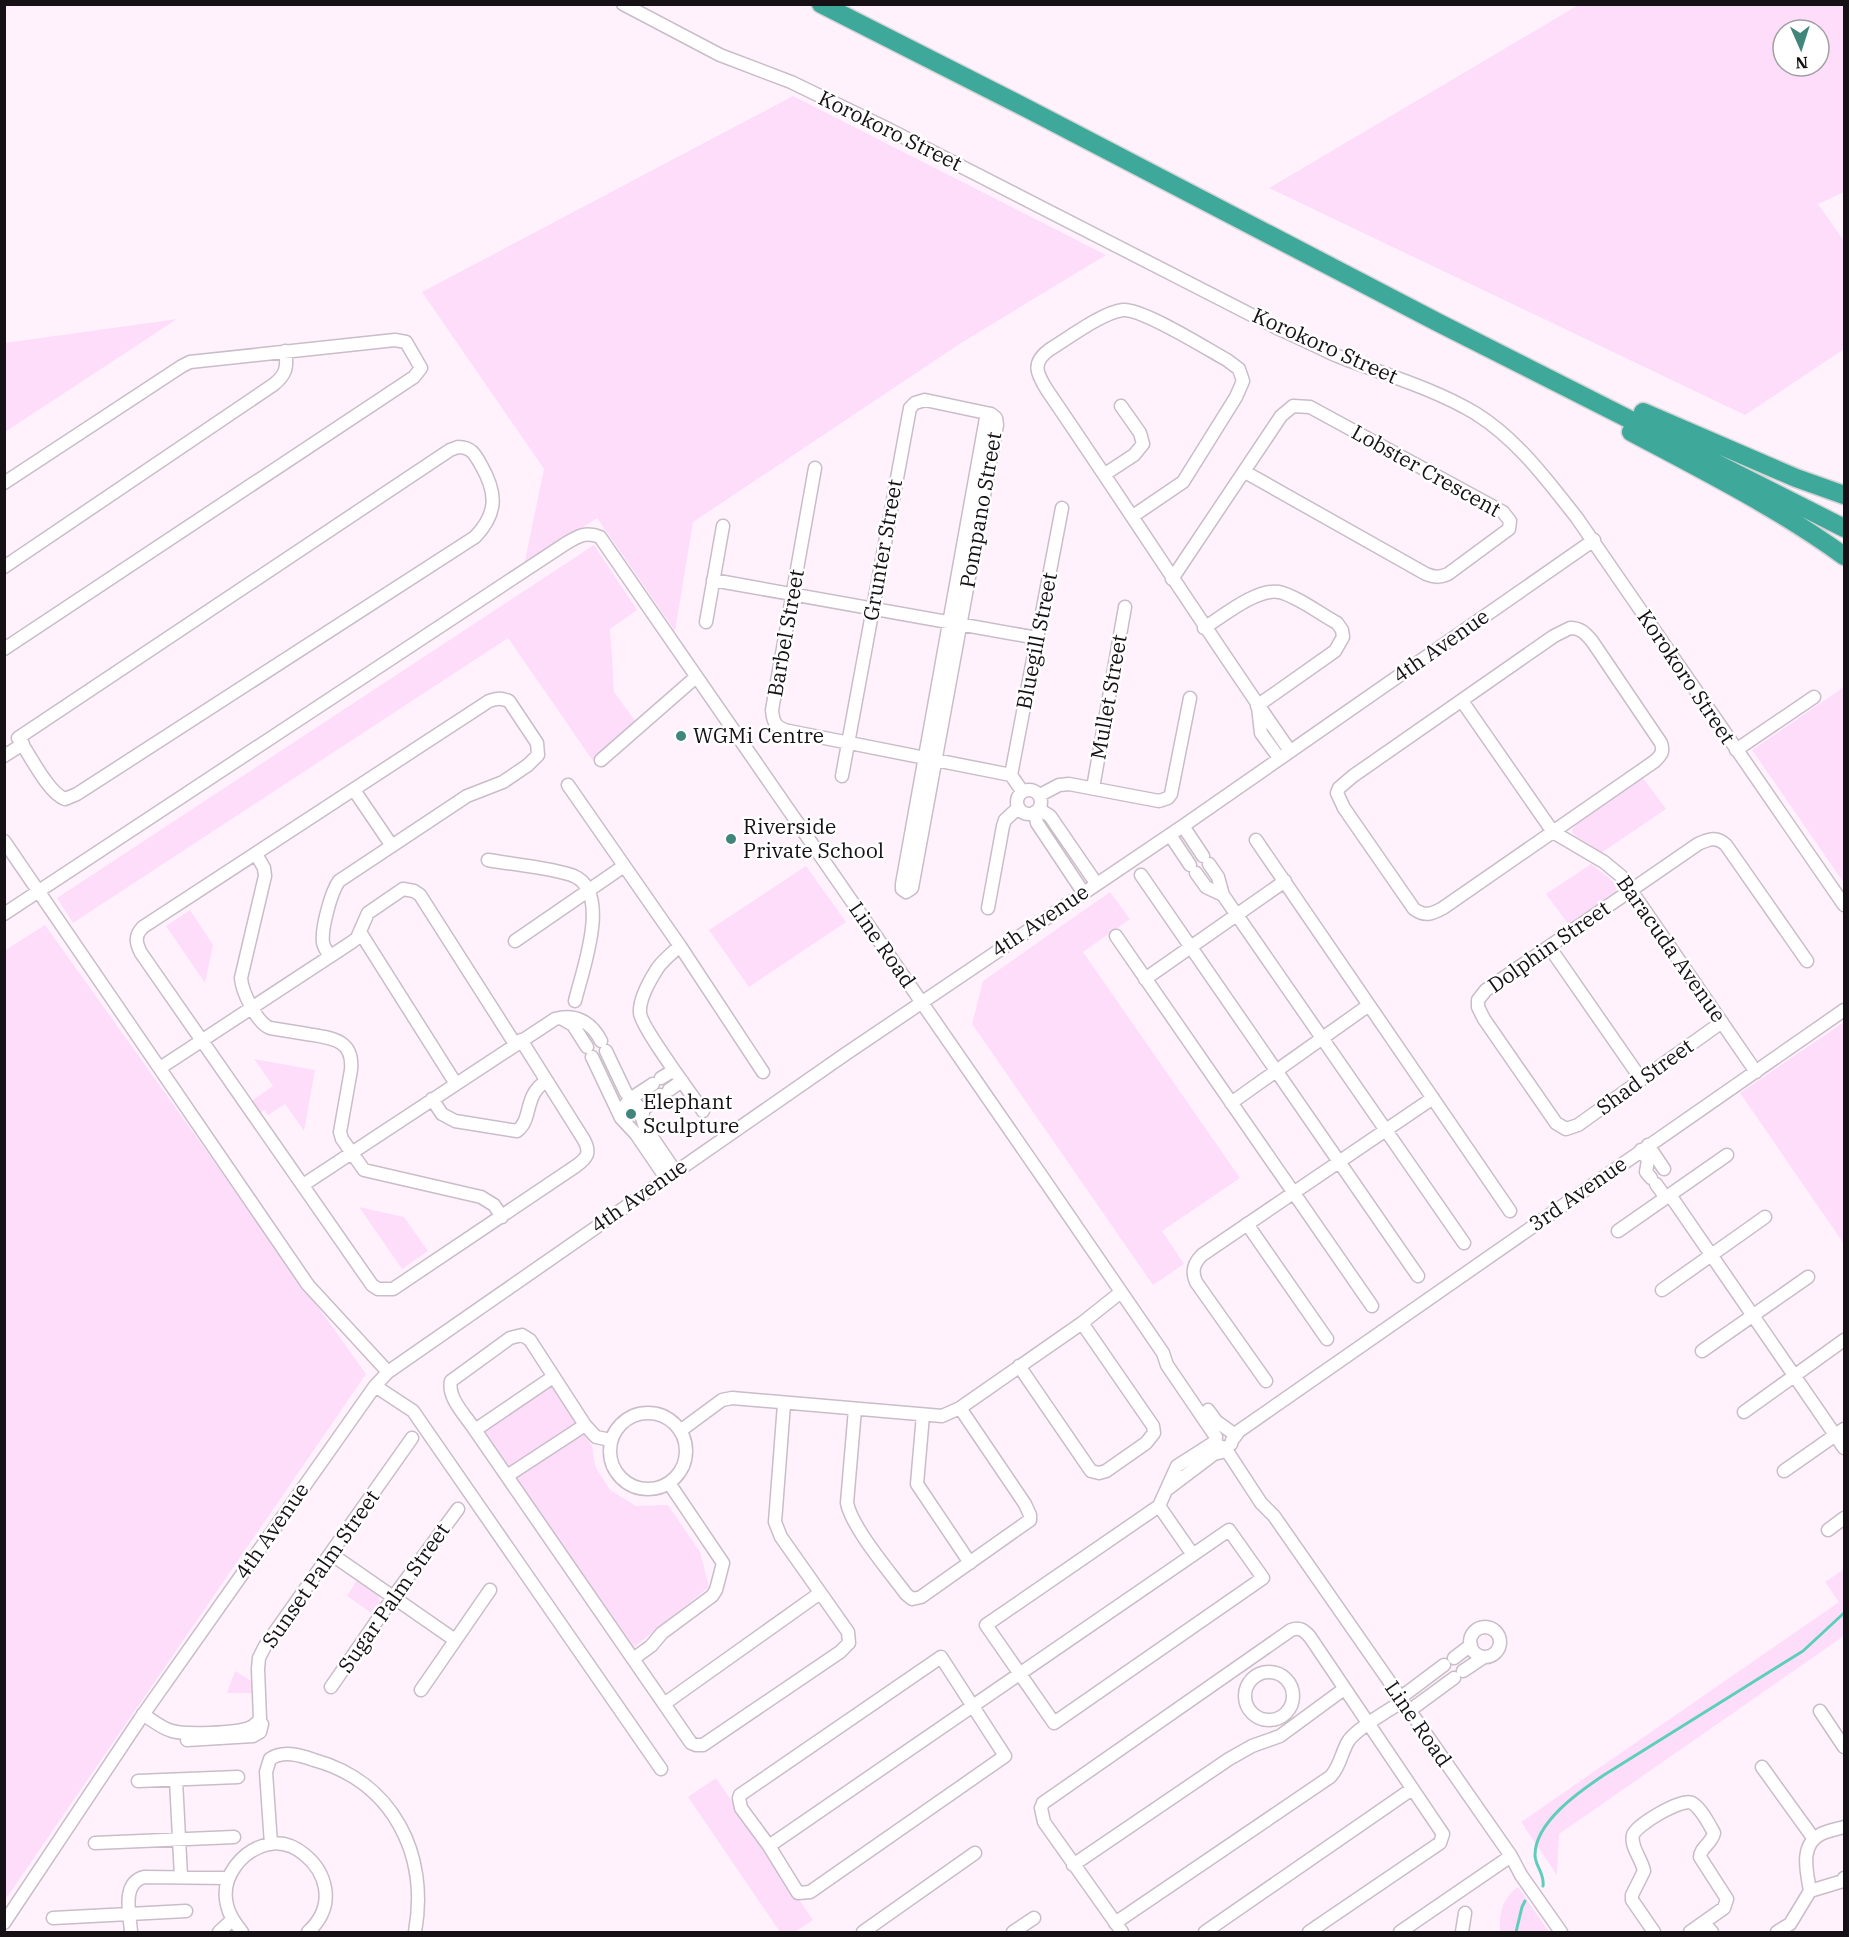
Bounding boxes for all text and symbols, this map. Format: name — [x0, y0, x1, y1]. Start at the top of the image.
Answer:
north arrow — [1771, 18, 1831, 78]
text: N — [1795, 53, 1809, 73]
street label: Korokoro Street — [814, 83, 967, 177]
street label: Korokoro Street — [1248, 301, 1402, 390]
street label: Lobster Crescent — [1347, 417, 1506, 523]
street label: Pompano Street — [952, 429, 1008, 590]
street label: Grunter Street — [856, 477, 908, 623]
street label: Barbel Street — [760, 567, 810, 699]
street label: Bluegill Street — [1009, 570, 1063, 712]
street label: 4th Avenue — [1387, 602, 1494, 689]
street label: Korokoro Street — [1632, 604, 1742, 749]
street label: Mullet Street — [1083, 632, 1133, 762]
place label: WGMi Centre — [693, 721, 824, 749]
marker: WGMi Centre — [674, 729, 688, 743]
place label: Riverside Private School — [743, 812, 884, 864]
marker: Riverside Private School — [724, 832, 738, 846]
street label: Baracuda Avenue — [1611, 870, 1733, 1027]
street label: 4th Avenue — [985, 877, 1094, 963]
street label: Dolphin Street — [1482, 894, 1615, 999]
street label: Line Road — [843, 896, 923, 993]
street label: Shad Street — [1590, 1031, 1699, 1121]
place label: Elephant Sculpture — [643, 1087, 739, 1139]
marker: Elephant Sculpture — [624, 1107, 638, 1121]
street label: 3rd Avenue — [1523, 1149, 1632, 1237]
street label: 4th Avenue — [585, 1152, 692, 1239]
street label: 4th Avenue — [228, 1477, 315, 1584]
street label: Sunset Palm Street — [255, 1484, 385, 1653]
street label: Sugar Palm Street — [331, 1517, 455, 1678]
street label: Line Road — [1379, 1675, 1459, 1772]

